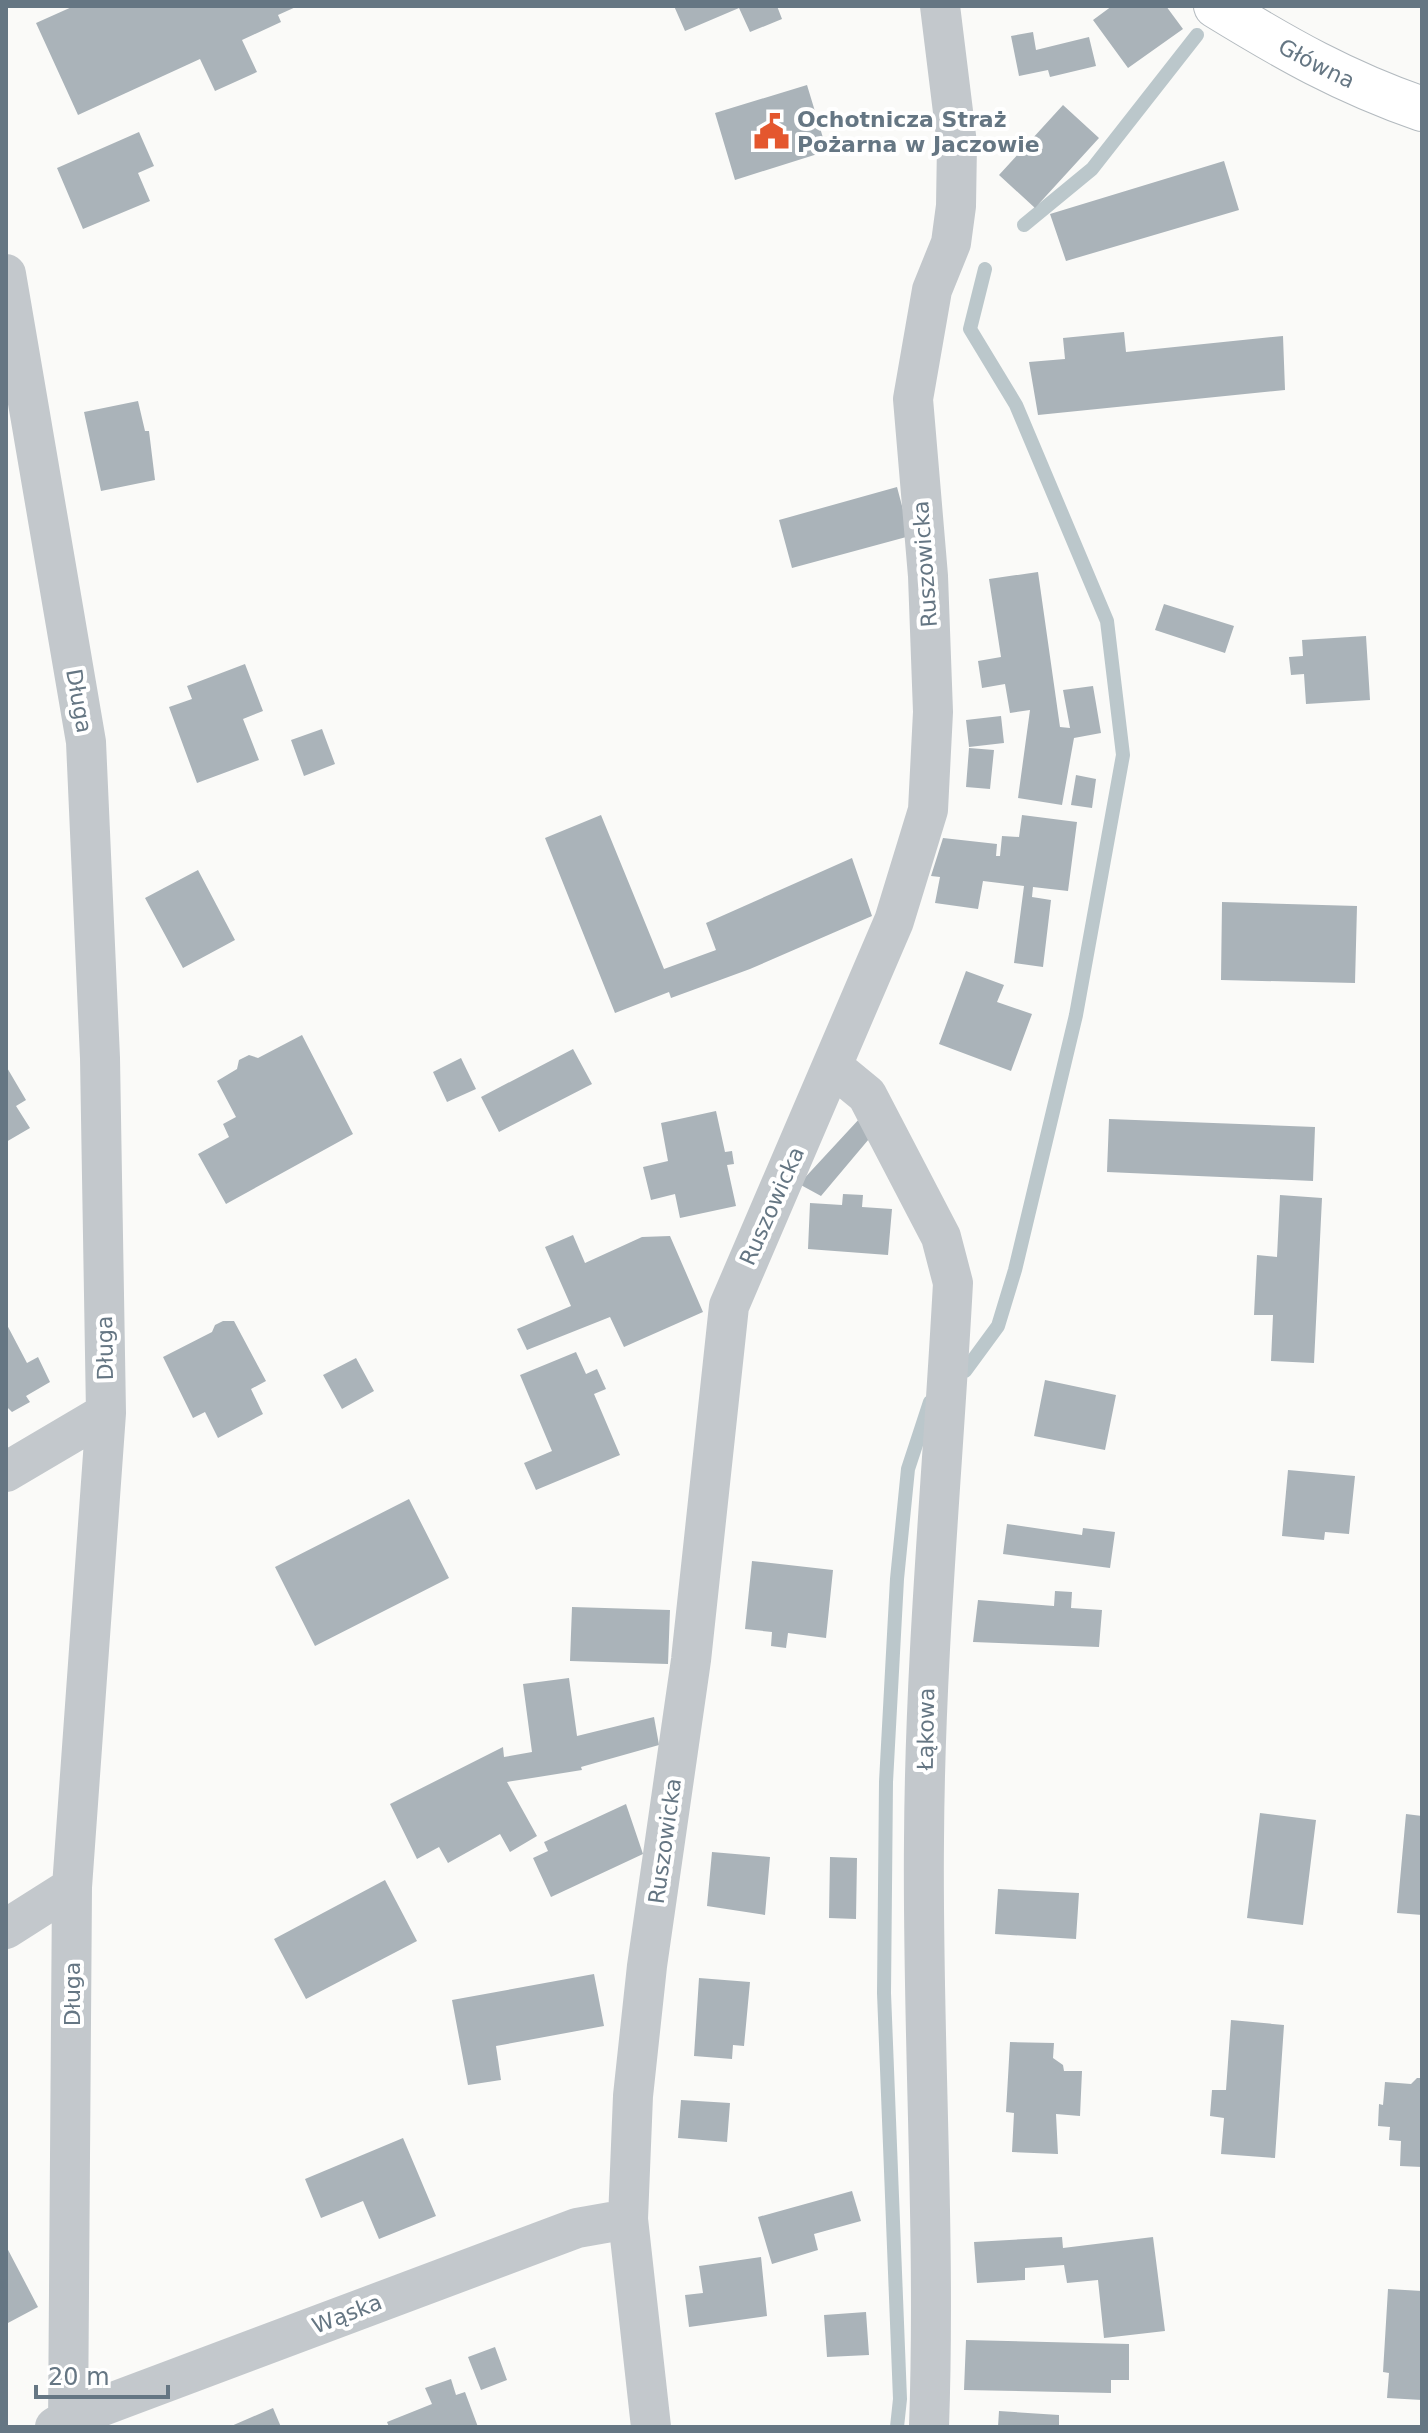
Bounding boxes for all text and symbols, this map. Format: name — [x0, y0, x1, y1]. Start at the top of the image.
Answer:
street label: Główna — [1274, 33, 1359, 93]
place label: Ochotnicza Straż Pożarna w Jaczowie — [797, 107, 1040, 157]
public building icon: Ochotnicza Straż Pożarna w Jaczowie — [752, 113, 790, 151]
street label: Ruszowicka — [908, 500, 942, 628]
street label: Długa — [61, 667, 97, 735]
street label: Ruszowicka — [735, 1143, 809, 1269]
street label: Długa — [92, 1315, 118, 1381]
street label: Łąkowa — [913, 1687, 939, 1772]
street label: Ruszowicka — [644, 1777, 686, 1905]
street label: Długa — [60, 1962, 85, 2026]
street label: Wąska — [309, 2289, 385, 2339]
scale bar — [36, 2349, 168, 2399]
text: 20 m — [48, 2363, 110, 2391]

